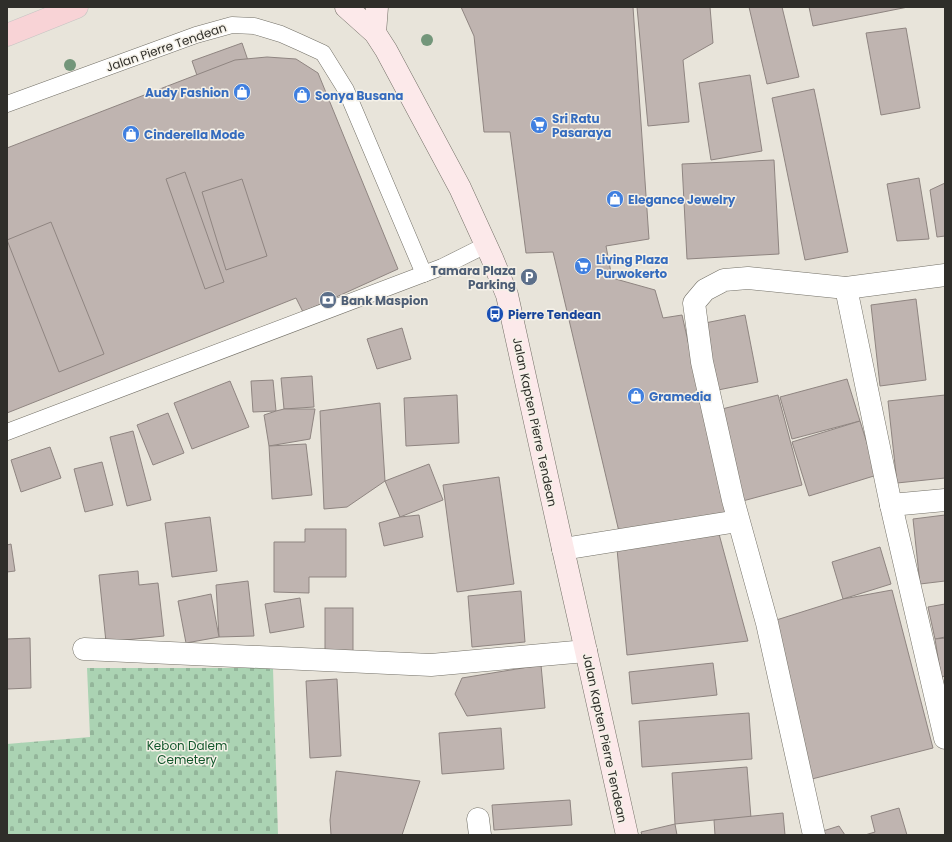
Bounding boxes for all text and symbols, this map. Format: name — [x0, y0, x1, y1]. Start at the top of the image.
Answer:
street label: Jalan Pierre Tendean — [104, 18, 228, 76]
shop icon: Audy Fashion — [232, 82, 252, 102]
place label: Audy Fashion — [145, 84, 229, 101]
shop icon: Sonya Busana — [292, 85, 312, 105]
place label: Sonya Busana — [315, 87, 403, 104]
place label: Sri Ratu Pasaraya — [552, 110, 612, 141]
supermarket icon: Sri Ratu Pasaraya — [529, 115, 549, 135]
shop icon: Cinderella Mode — [121, 124, 141, 144]
place label: Cinderella Mode — [144, 126, 245, 143]
shop icon: Elegance Jewelry — [605, 189, 625, 209]
place label: Elegance Jewelry — [628, 191, 736, 208]
place label: Living Plaza Purwokerto — [596, 251, 668, 282]
supermarket icon: Living Plaza Purwokerto — [573, 256, 593, 276]
place label: Tamara Plaza Parking — [431, 262, 516, 293]
parking icon: Tamara Plaza Parking — [519, 267, 539, 287]
bank icon: Bank Maspion — [318, 290, 338, 310]
place label: Bank Maspion — [341, 292, 428, 309]
bus stop icon: Pierre Tendean — [485, 304, 505, 324]
place label: Pierre Tendean — [508, 306, 601, 323]
street label: Jalan Kapten Pierre Tendean — [509, 336, 561, 508]
shop icon: Gramedia — [626, 386, 646, 406]
place label: Gramedia — [649, 388, 711, 405]
street label: Jalan Kapten Pierre Tendean — [579, 652, 631, 824]
park label: Kebon Dalem Cemetery — [147, 737, 227, 768]

